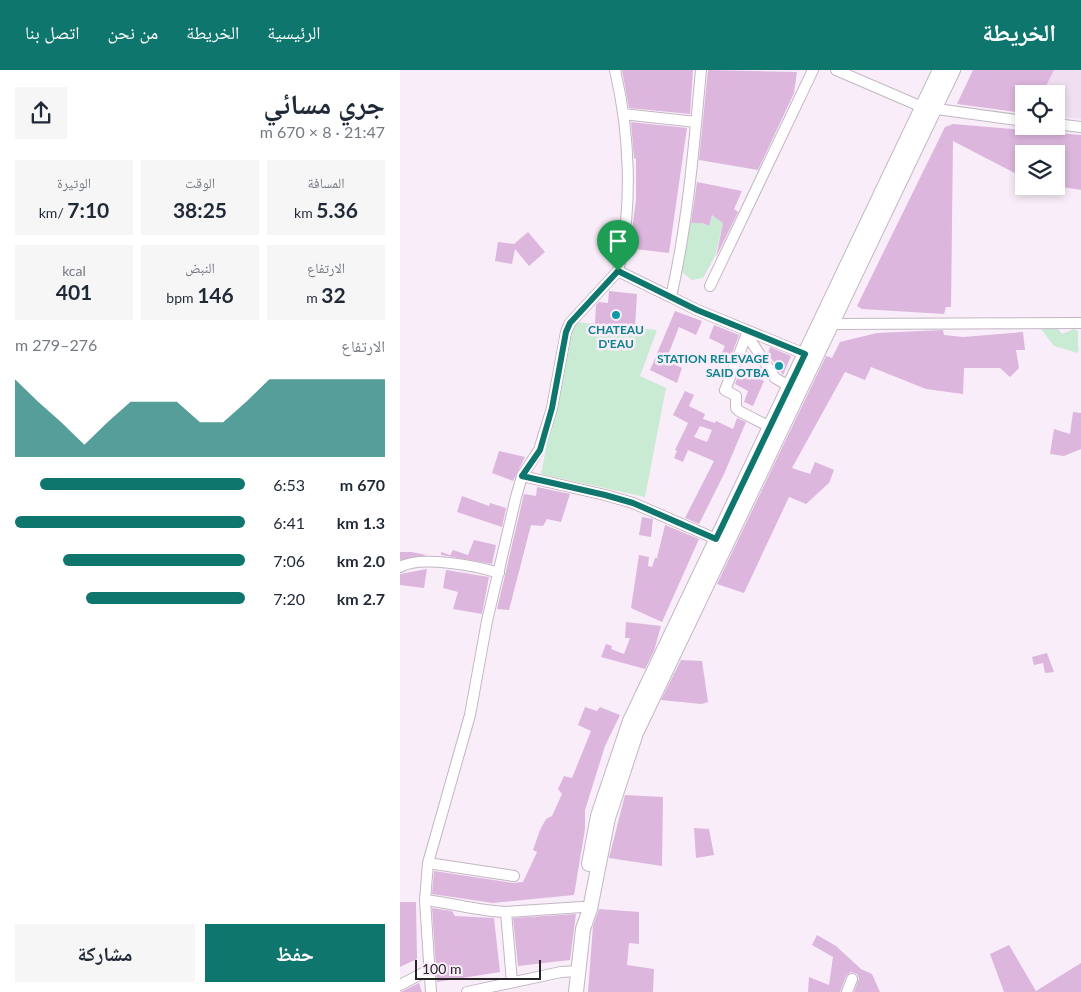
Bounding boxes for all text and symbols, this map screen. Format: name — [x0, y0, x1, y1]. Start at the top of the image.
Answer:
text: الخريطة — [982, 17, 1056, 46]
text: اتصل بنا — [25, 21, 79, 43]
text: من نحن — [107, 21, 158, 43]
text: الخريطة — [186, 21, 239, 43]
text: الرئيسية — [267, 21, 321, 43]
map controls — [1015, 85, 1065, 195]
button: locate — [1015, 85, 1065, 135]
text: جري مسائي — [263, 86, 385, 120]
button: share — [15, 87, 67, 139]
text: 21:47 · 8 × 670 m — [260, 122, 385, 141]
button: layers — [1015, 145, 1065, 195]
text: الوتيرة — [57, 174, 91, 191]
text: الوقت — [185, 174, 215, 191]
text: المسافة — [307, 174, 345, 191]
text: 7:10 — [67, 197, 109, 222]
text: 38:25 — [173, 197, 227, 222]
text: 5.36 — [316, 197, 358, 222]
text: /km — [39, 204, 67, 221]
text: km — [294, 204, 316, 221]
pin — [597, 220, 639, 271]
icon: arrive — [604, 227, 632, 255]
text: النبض — [185, 259, 215, 276]
text: الارتفاع — [307, 259, 345, 276]
text: kcal — [62, 262, 86, 279]
text: 401 — [56, 279, 92, 304]
text: 146 — [197, 282, 234, 307]
text: 32 — [321, 282, 346, 307]
text: bpm — [166, 289, 197, 306]
text: m — [306, 289, 321, 306]
marker: CHATEAU D'EAU — [610, 309, 622, 321]
place label: CHATEAU D'EAU — [588, 322, 644, 351]
text: 276–279 m — [15, 335, 97, 354]
text: الارتفاع — [341, 336, 385, 355]
place label: STATION RELEVAGE SAID OTBA — [657, 351, 770, 380]
marker: STATION RELEVAGE SAID OTBA — [773, 360, 785, 372]
text: 6:53 — [273, 475, 305, 494]
text: 670 m — [340, 475, 385, 494]
text: 6:41 — [273, 513, 305, 532]
text: 1.3 km — [337, 513, 385, 532]
text: 7:06 — [273, 551, 305, 570]
text: 2.0 km — [337, 551, 385, 570]
text: 7:20 — [273, 589, 305, 608]
text: 2.7 km — [337, 589, 385, 608]
button: مشاركة — [15, 924, 195, 982]
button: حفظ — [205, 924, 385, 982]
scale bar — [415, 957, 541, 980]
text: 100 m — [422, 960, 461, 977]

